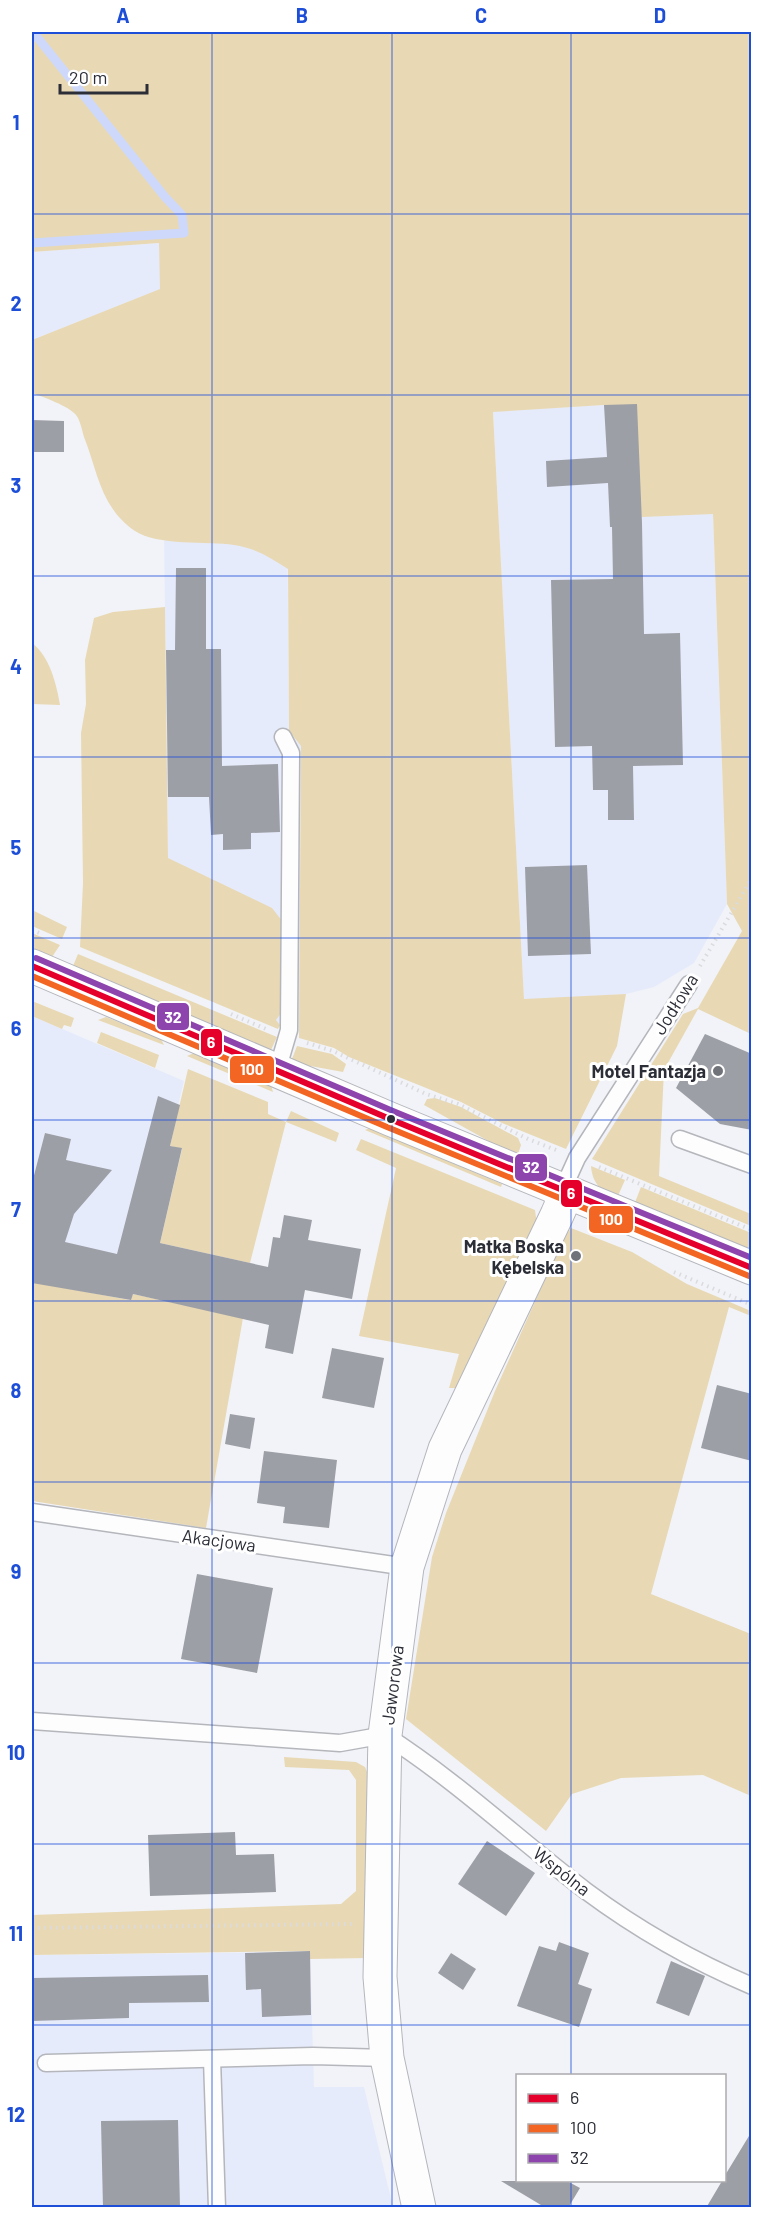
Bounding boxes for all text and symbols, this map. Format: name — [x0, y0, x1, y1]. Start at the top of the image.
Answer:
text: A — [116, 3, 130, 27]
text: B — [296, 3, 308, 27]
text: C — [475, 3, 487, 27]
text: D — [654, 3, 666, 27]
scale bar — [60, 57, 147, 95]
text: 20 m — [69, 66, 107, 88]
text: 1 — [12, 110, 20, 134]
text: 2 — [10, 291, 22, 315]
text: 3 — [11, 473, 21, 497]
text: 4 — [10, 654, 22, 678]
text: 5 — [11, 835, 22, 859]
street label: Jodłowa — [648, 970, 702, 1038]
line badge: 32 — [156, 1002, 190, 1031]
text: 32 — [164, 1007, 182, 1026]
text: 6 — [11, 1016, 22, 1040]
line badge: 6 — [200, 1028, 223, 1057]
text: 6 — [207, 1032, 216, 1051]
line badge: 100 — [229, 1055, 275, 1084]
text: 100 — [240, 1059, 264, 1078]
place label: Motel Fantazja — [592, 1060, 706, 1082]
marker: Motel Fantazja — [711, 1064, 725, 1078]
unlabelled marker — [385, 1113, 397, 1125]
line badge: 32 — [514, 1153, 548, 1182]
text: 32 — [522, 1157, 540, 1176]
line badge: 6 — [560, 1179, 583, 1208]
text: 6 — [567, 1183, 576, 1202]
text: 7 — [11, 1197, 21, 1221]
line badge: 100 — [588, 1205, 634, 1234]
text: 100 — [599, 1209, 623, 1228]
place label: Matka Boska Kębelska — [464, 1235, 564, 1278]
marker: Matka Boska Kębelska — [569, 1249, 583, 1263]
text: 8 — [11, 1378, 22, 1402]
street label: Akacjowa — [181, 1524, 257, 1556]
text: 9 — [11, 1559, 21, 1583]
street label: Jaworowa — [376, 1644, 408, 1726]
text: 10 — [7, 1740, 25, 1764]
street label: Wspólna — [529, 1842, 595, 1900]
text: 11 — [9, 1921, 23, 1945]
legend — [516, 2074, 726, 2182]
text: 6 — [570, 2086, 579, 2108]
text: 12 — [7, 2102, 25, 2126]
text: 100 — [570, 2116, 597, 2138]
text: 32 — [570, 2146, 589, 2168]

